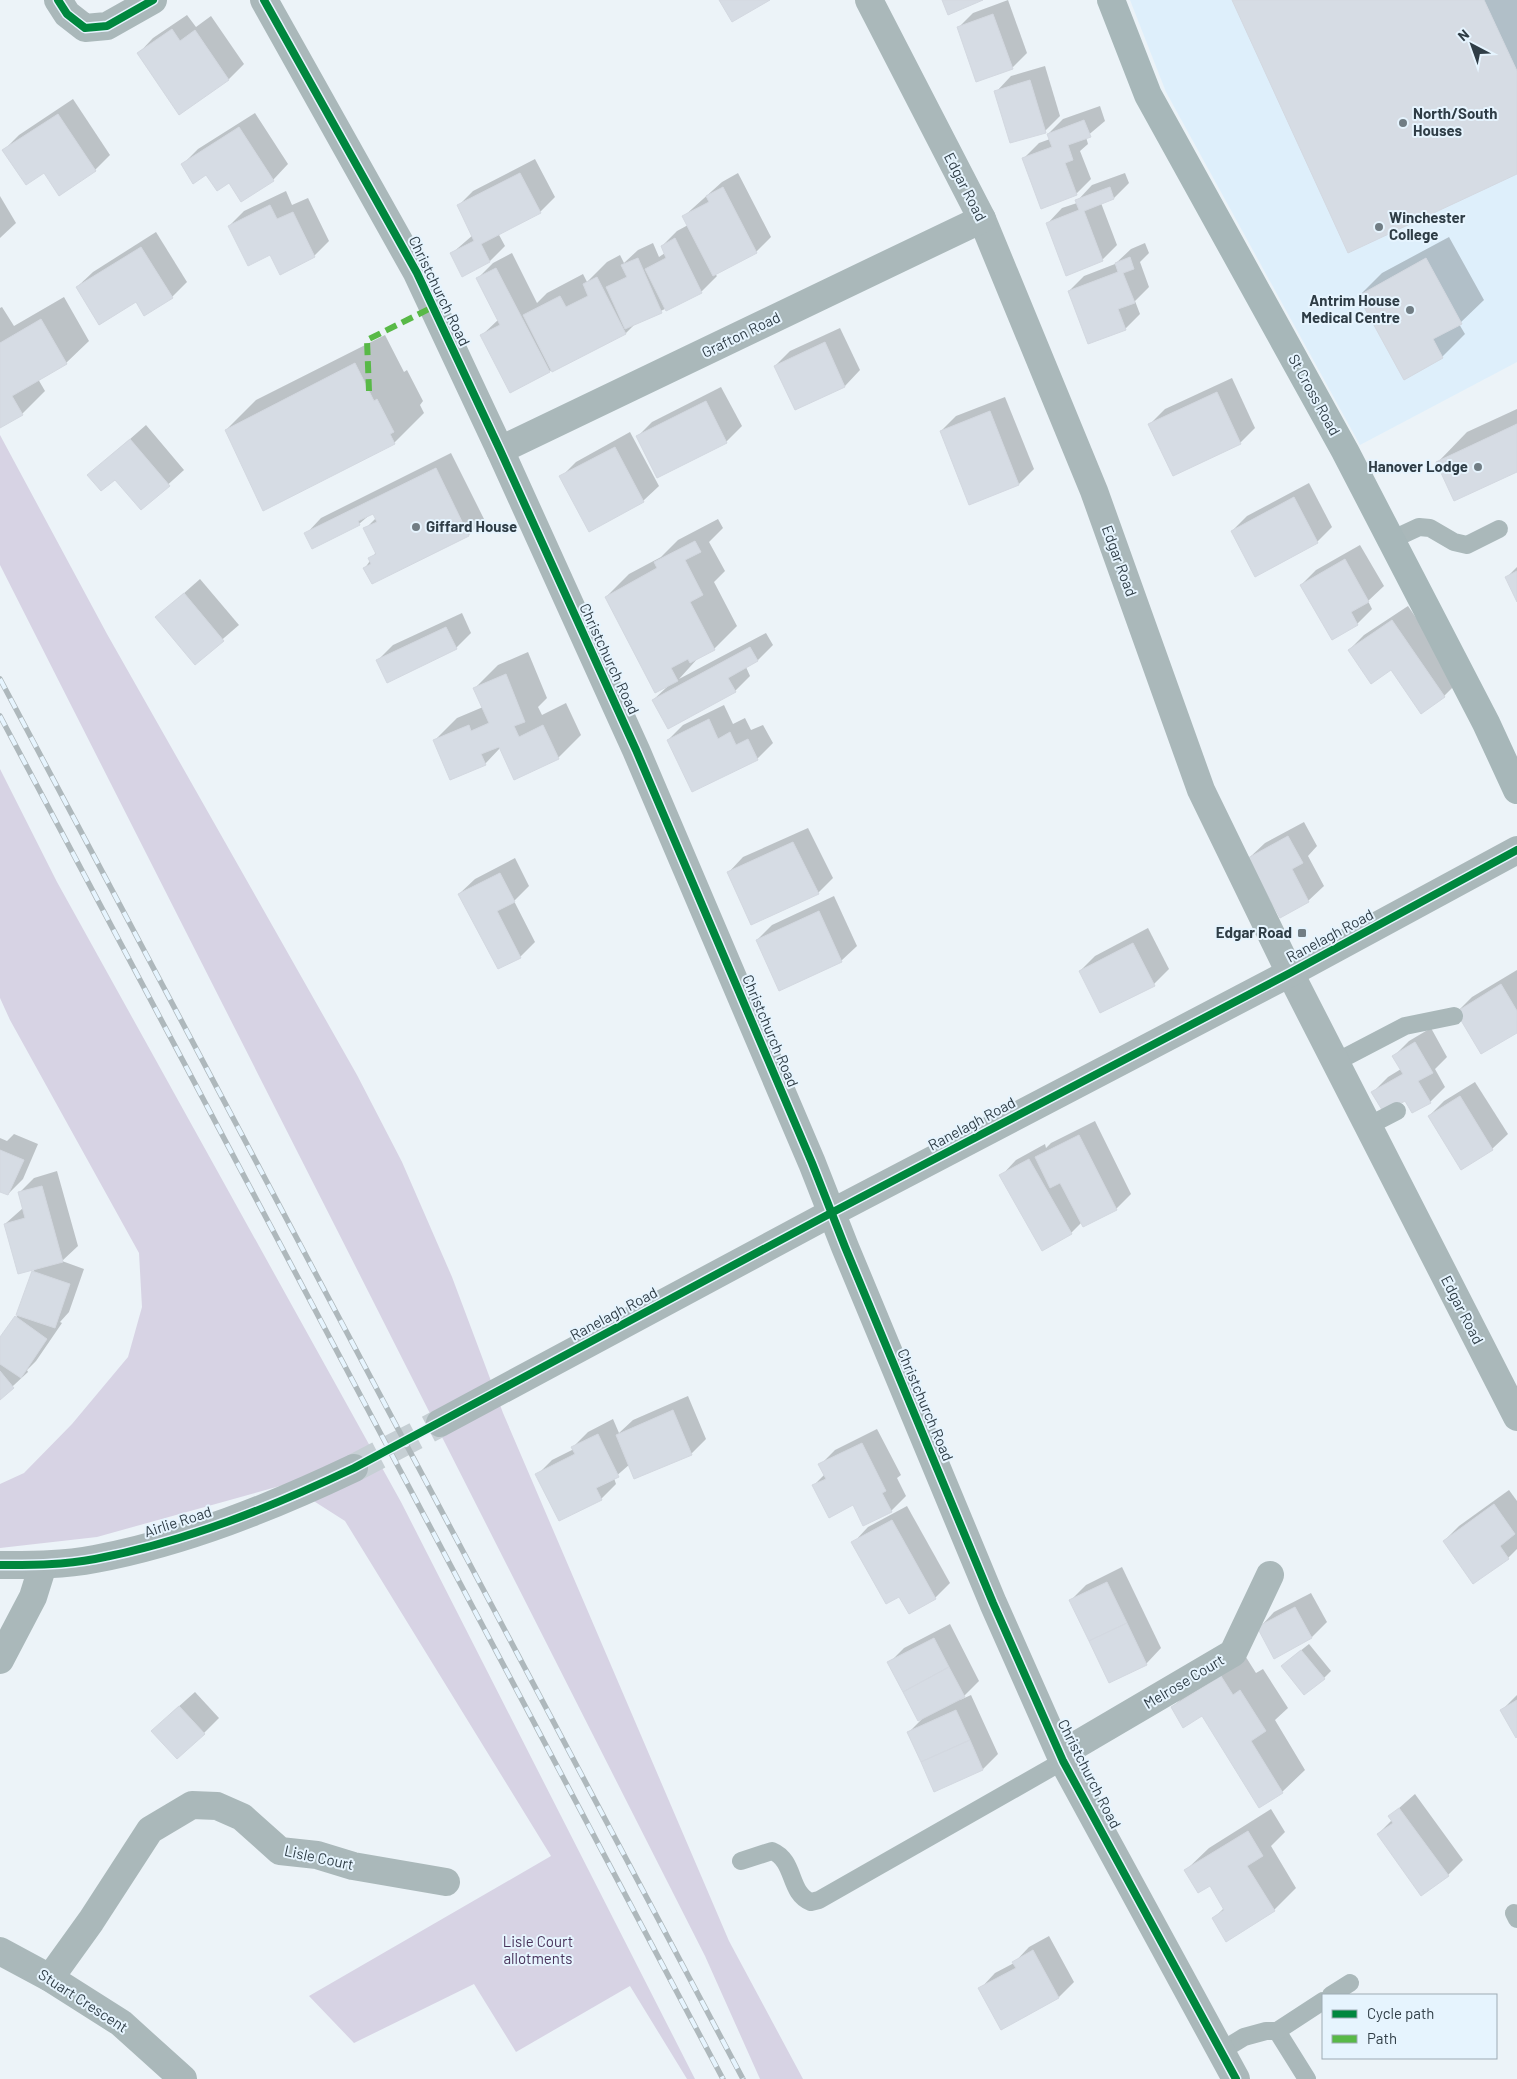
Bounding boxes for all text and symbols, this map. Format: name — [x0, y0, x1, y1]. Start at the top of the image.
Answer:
north arrow — [1447, 20, 1497, 70]
text: N — [1454, 25, 1472, 44]
place label: North/South Houses — [1413, 104, 1497, 139]
marker: North/South Houses — [1397, 117, 1409, 129]
street label: Edgar Road — [941, 149, 991, 224]
place label: Winchester College — [1389, 208, 1466, 243]
marker: Winchester College — [1373, 221, 1385, 233]
street label: Christchurch Road — [405, 233, 474, 349]
place label: Antrim House Medical Centre — [1301, 291, 1400, 326]
marker: Antrim House Medical Centre — [1404, 304, 1416, 316]
street label: Grafton Road — [698, 307, 783, 361]
street label: St Cross Road — [1285, 351, 1345, 438]
place label: Hanover Lodge — [1368, 457, 1468, 475]
marker: Hanover Lodge — [1472, 461, 1484, 473]
place label: Giffard House — [426, 517, 517, 535]
marker: Giffard House — [410, 521, 422, 533]
street label: Edgar Road — [1099, 523, 1141, 599]
street label: Christchurch Road — [576, 600, 643, 717]
street label: Ranelagh Road — [1283, 905, 1376, 966]
place label: Edgar Road — [1216, 923, 1292, 941]
marker: Edgar Road — [1296, 927, 1308, 939]
street label: Christchurch Road — [739, 972, 803, 1089]
street label: Ranelagh Road — [925, 1093, 1018, 1154]
street label: Edgar Road — [1438, 1272, 1488, 1347]
street label: Ranelagh Road — [567, 1283, 660, 1344]
street label: Christchurch Road — [894, 1346, 958, 1463]
street label: Airlie Road — [142, 1502, 214, 1540]
street label: Melrose Court — [1140, 1650, 1227, 1712]
street label: Christchurch Road — [1055, 1716, 1125, 1831]
street label: Lisle Court — [283, 1841, 356, 1873]
park label: Lisle Court allotments — [503, 1932, 573, 1967]
street label: Stuart Crescent — [35, 1965, 132, 2036]
legend — [1322, 1994, 1497, 2059]
text: Cycle path — [1367, 2004, 1434, 2022]
text: Path — [1367, 2029, 1397, 2047]

